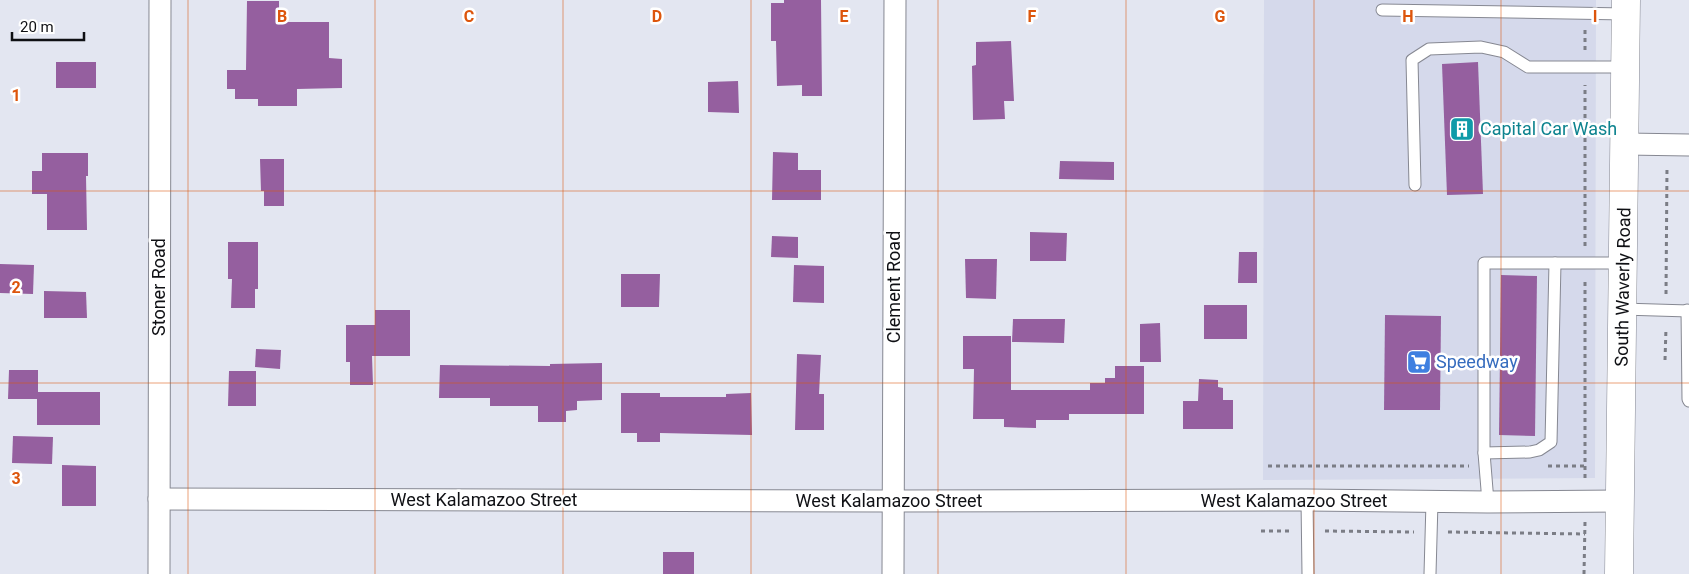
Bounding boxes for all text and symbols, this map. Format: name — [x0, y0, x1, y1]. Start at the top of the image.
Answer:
text: B — [277, 7, 287, 26]
text: C — [464, 7, 474, 26]
text: D — [652, 7, 662, 26]
text: E — [840, 7, 849, 26]
text: F — [1028, 7, 1037, 26]
text: G — [1215, 7, 1226, 26]
text: H — [1402, 7, 1414, 26]
text: I — [1593, 7, 1597, 26]
scale bar — [12, 10, 85, 42]
text: 20 m — [20, 18, 54, 36]
text: 1 — [11, 86, 21, 105]
building icon: Capital Car Wash — [1449, 116, 1475, 142]
place label: Capital Car Wash — [1480, 118, 1617, 139]
street label: South Waverly Road — [1611, 207, 1634, 367]
street label: Clement Road — [883, 231, 904, 343]
street label: Stoner Road — [148, 238, 169, 336]
text: 2 — [11, 278, 21, 297]
supermarket icon: Speedway — [1406, 349, 1432, 375]
place label: Speedway — [1436, 351, 1518, 372]
text: 3 — [11, 469, 21, 488]
street label: West Kalamazoo Street — [391, 489, 578, 510]
street label: West Kalamazoo Street — [796, 490, 983, 511]
street label: West Kalamazoo Street — [1201, 490, 1388, 511]

